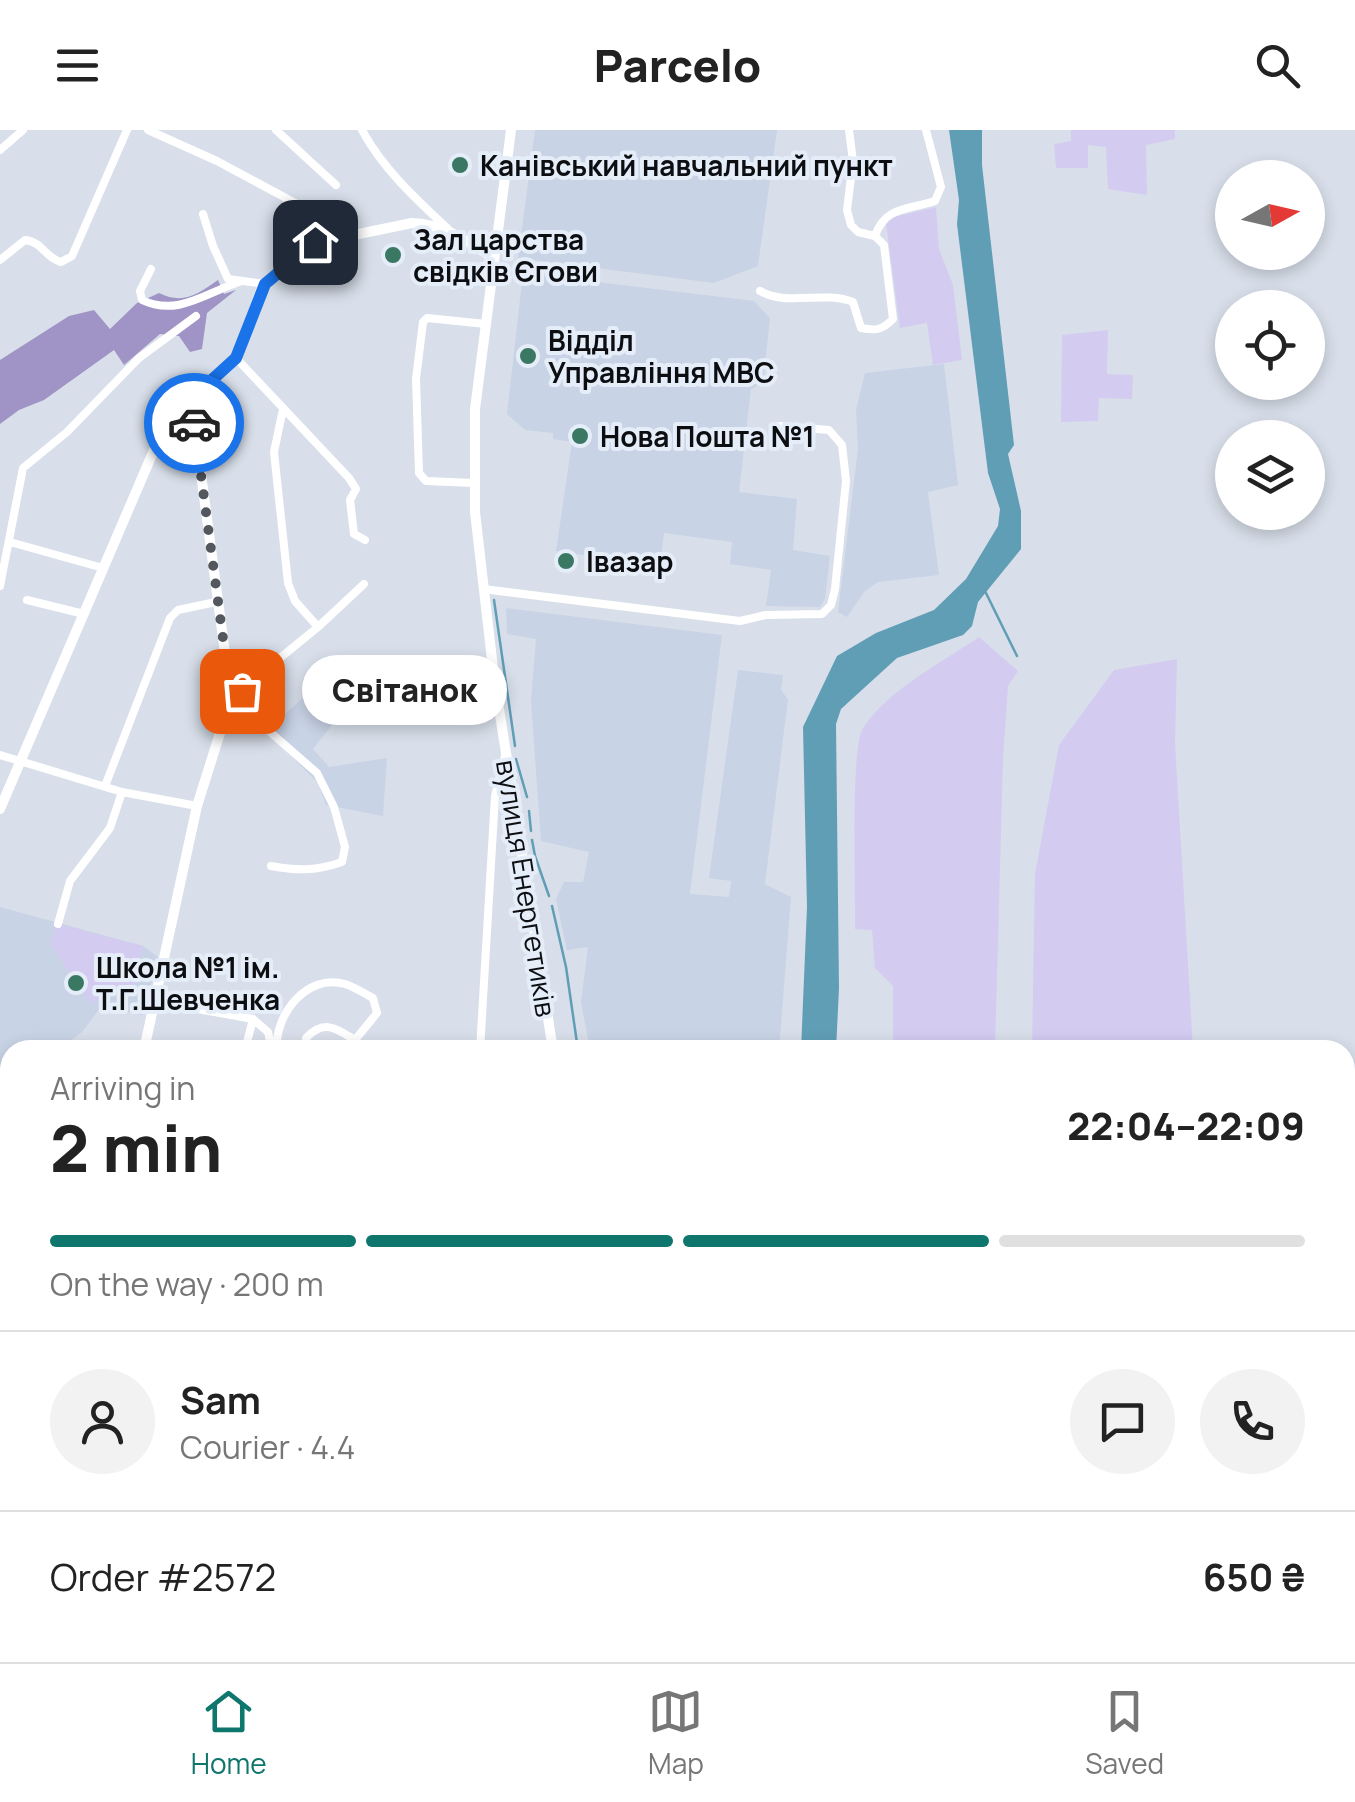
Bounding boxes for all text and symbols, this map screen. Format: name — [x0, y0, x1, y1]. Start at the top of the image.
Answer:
text: Parcelo — [594, 34, 761, 96]
icon: menu — [50, 38, 105, 93]
icon: search — [1250, 38, 1305, 93]
place label: Канівський навчальний пункт — [480, 146, 893, 184]
marker: Канівський навчальний пункт — [449, 154, 471, 176]
north arrow — [1215, 160, 1325, 270]
map controls — [1215, 160, 1325, 530]
pin — [273, 200, 358, 285]
icon: home — [288, 215, 343, 270]
place label: Зал царства свідків Єгови — [413, 220, 598, 290]
marker: Зал царства свідків Єгови — [382, 244, 404, 266]
button: locate — [1215, 290, 1325, 400]
place label: Відділ Управління МВС — [548, 321, 775, 391]
marker: Відділ Управління МВС — [517, 345, 539, 367]
courier — [144, 373, 244, 473]
icon: car — [167, 396, 222, 451]
place label: Нова Пошта №1 — [600, 417, 815, 455]
button: layers — [1215, 420, 1325, 530]
marker: Нова Пошта №1 — [569, 425, 591, 447]
place label: Івазар — [586, 542, 674, 580]
marker: Івазар — [555, 550, 577, 572]
pin — [200, 649, 285, 734]
callout: Світанок — [302, 656, 507, 726]
icon: bag — [215, 664, 270, 719]
text: Світанок — [332, 668, 477, 712]
street label: вулиця Енергетиків — [488, 757, 566, 1019]
place label: Школа №1 ім. Т.Г.Шевченка — [96, 948, 280, 1018]
marker: Школа №1 ім. Т.Г.Шевченка — [65, 972, 87, 994]
text: Arriving in — [50, 1066, 195, 1110]
text: 22:04–22:09 — [1067, 1099, 1305, 1151]
text: 2 min — [50, 1103, 222, 1192]
text: On the way · 200 m — [50, 1262, 324, 1306]
button: person — [50, 1369, 155, 1474]
button: chat — [1070, 1369, 1175, 1474]
button: phone — [1200, 1369, 1305, 1474]
text: Sam — [180, 1373, 261, 1425]
text: Courier · 4.4 — [180, 1425, 355, 1469]
text: Order #2572 — [50, 1550, 276, 1602]
text: 650 ₴ — [1203, 1550, 1305, 1602]
tab: Home — [191, 1684, 267, 1782]
tab: Map — [648, 1684, 704, 1782]
tab: Saved — [1085, 1684, 1164, 1782]

